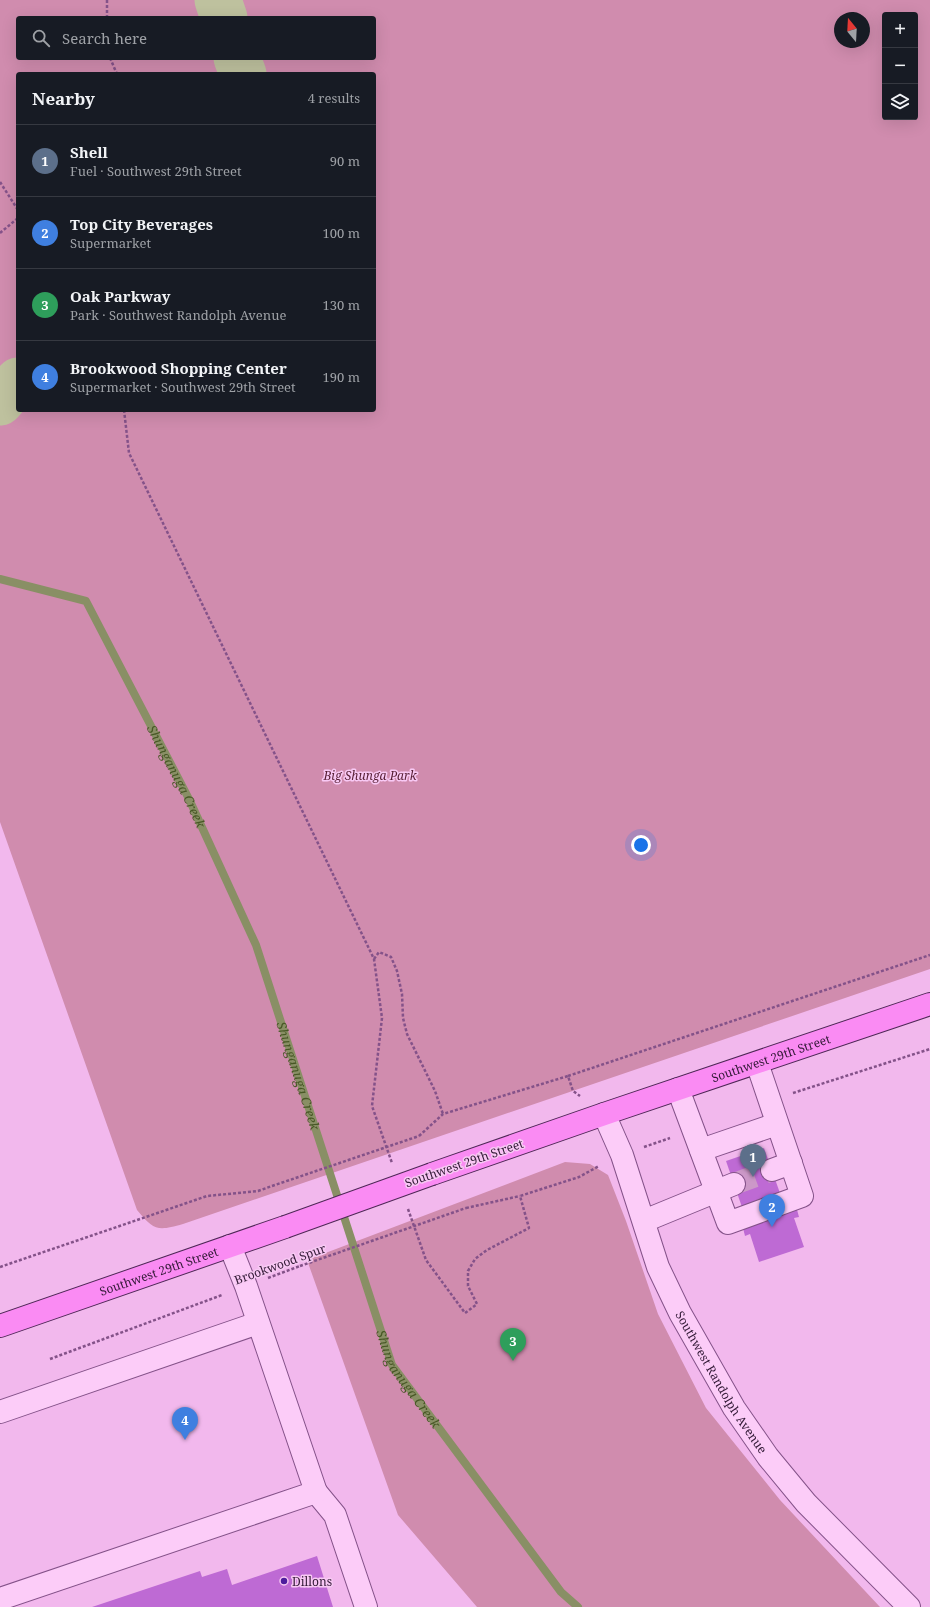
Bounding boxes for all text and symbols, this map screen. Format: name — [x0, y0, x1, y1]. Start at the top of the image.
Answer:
north arrow — [834, 12, 870, 48]
map controls — [882, 12, 918, 120]
button: + — [882, 12, 918, 48]
search box — [16, 16, 376, 60]
icon: search — [30, 27, 52, 49]
text: Search here — [62, 28, 147, 48]
button: − — [882, 48, 918, 84]
button: layers — [882, 84, 918, 120]
text: Nearby — [32, 87, 95, 110]
text: 4 results — [308, 89, 360, 107]
text: Shell — [70, 142, 108, 162]
text: 1 — [41, 152, 49, 170]
text: 90 m — [330, 152, 360, 170]
text: Fuel · Southwest 29th Street — [70, 162, 242, 180]
text: Top City Beverages — [70, 214, 213, 234]
text: 2 — [41, 224, 49, 242]
text: 100 m — [323, 224, 360, 242]
text: Supermarket — [70, 234, 151, 252]
text: Oak Parkway — [70, 286, 170, 306]
text: 3 — [41, 296, 49, 314]
text: 130 m — [323, 296, 360, 314]
text: Park · Southwest Randolph Avenue — [70, 306, 286, 324]
text: Brookwood Shopping Center — [70, 358, 287, 378]
text: 4 — [41, 368, 49, 386]
text: 190 m — [323, 368, 360, 386]
text: Supermarket · Southwest 29th Street — [70, 378, 296, 396]
water label: Shunganuga Creek — [143, 722, 210, 831]
park label: Big Shunga Park — [323, 767, 418, 784]
your location — [631, 835, 651, 855]
water label: Shunganuga Creek — [272, 1019, 325, 1133]
street label: Southwest 29th Street — [709, 1030, 832, 1086]
street label: Southwest 29th Street — [402, 1135, 526, 1191]
pin: 1 — [740, 1144, 766, 1177]
pin: 2 — [759, 1194, 785, 1227]
street label: Brookwood Spur — [232, 1239, 328, 1288]
street label: Southwest 29th Street — [97, 1242, 220, 1299]
street label: Southwest Randolph Avenue — [672, 1308, 771, 1457]
water label: Shunganuga Creek — [372, 1327, 445, 1432]
pin: 3 — [500, 1328, 526, 1361]
pin: 4 — [172, 1407, 198, 1440]
place label: Dillons — [292, 1573, 332, 1590]
marker: Dillons — [279, 1576, 289, 1586]

